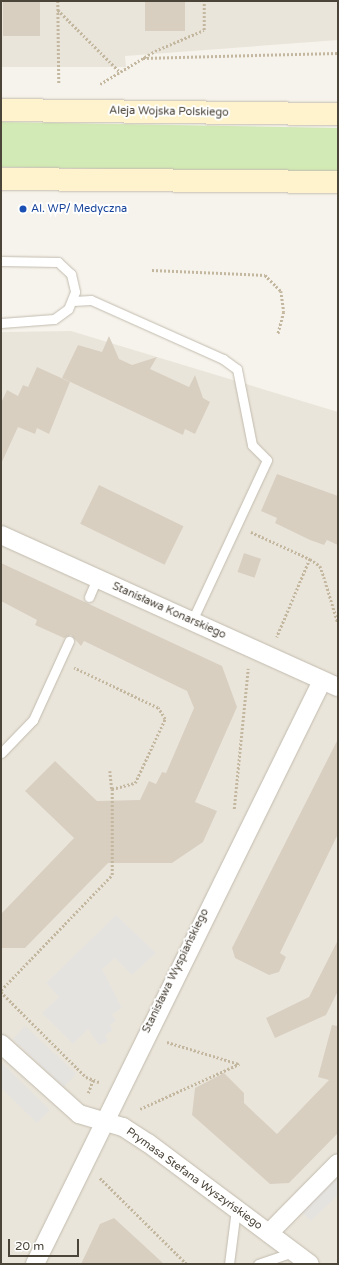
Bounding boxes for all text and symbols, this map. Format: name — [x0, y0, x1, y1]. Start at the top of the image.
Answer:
street label: Aleja Wojska Polskiego — [109, 104, 229, 120]
place label: Al. WP/ Medyczna — [31, 202, 127, 216]
marker: Al. WP/ Medyczna — [18, 204, 28, 214]
street label: Stanisława Konarskiego — [110, 580, 228, 642]
street label: Stanisława Wyspiańskiego — [140, 907, 212, 1035]
street label: Prymasa Stefana Wyszyńskiego — [123, 1125, 265, 1233]
scale bar — [10, 1231, 81, 1257]
text: 20 m — [15, 1239, 44, 1253]

